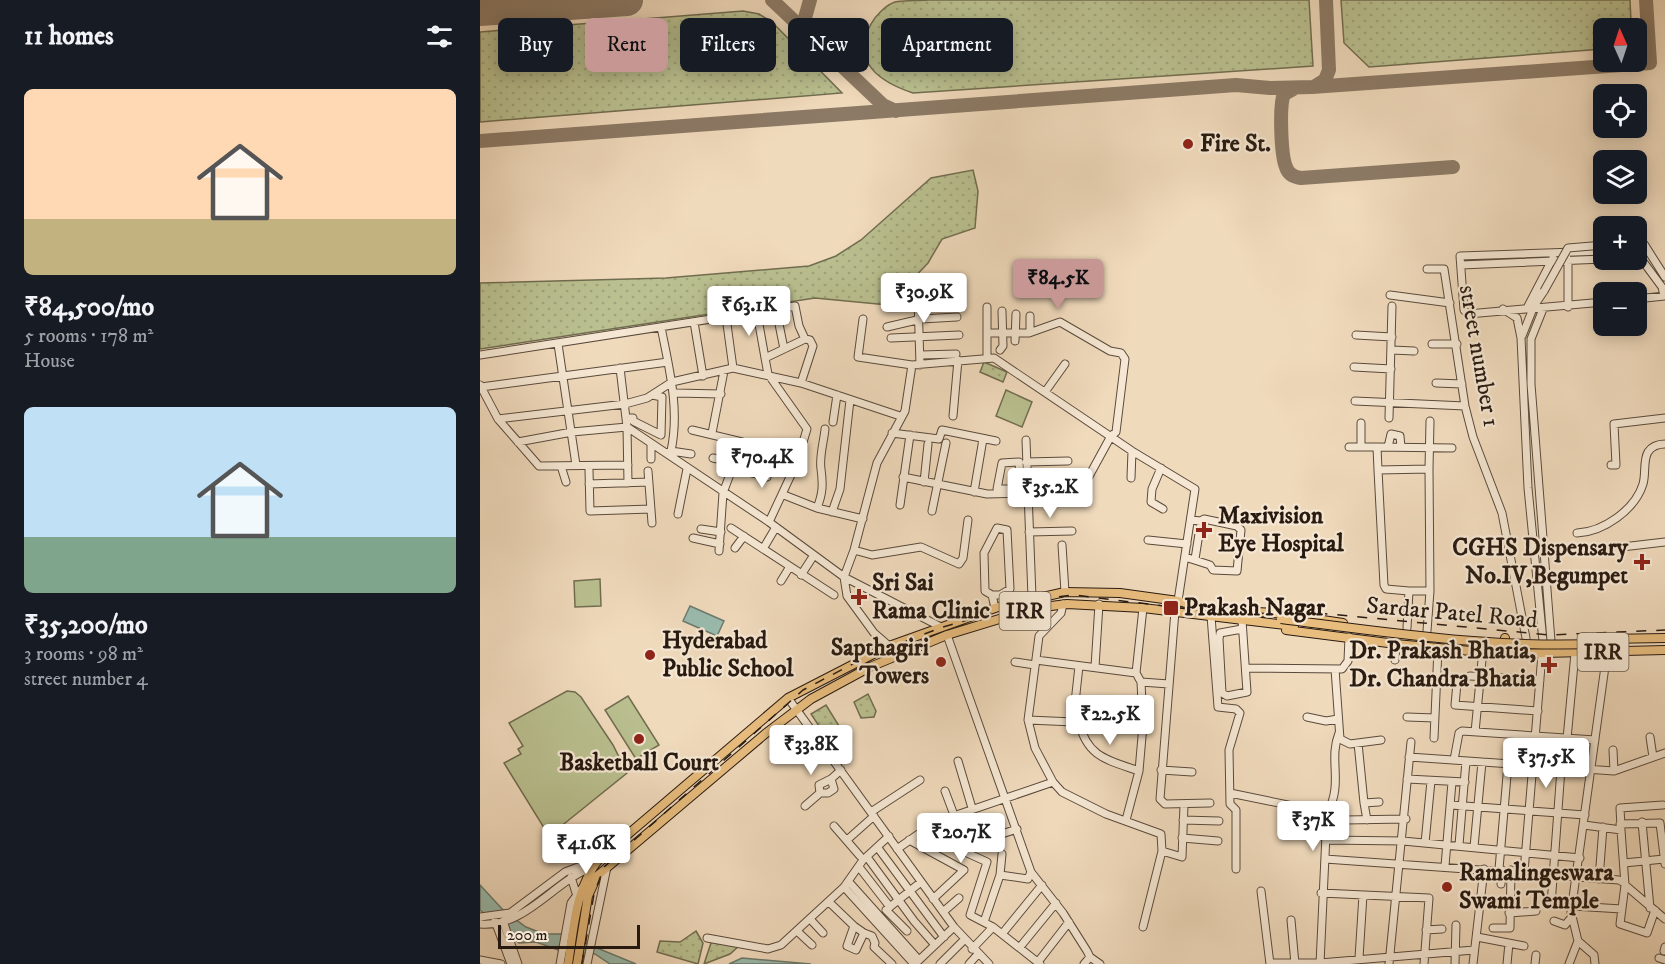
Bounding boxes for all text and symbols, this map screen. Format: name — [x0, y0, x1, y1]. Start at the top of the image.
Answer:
chip: Buy — [498, 18, 573, 72]
chip: Rent — [585, 18, 668, 72]
chip: Filters — [680, 18, 776, 72]
chip: New — [788, 18, 869, 72]
chip: Apartment — [881, 18, 1013, 72]
north arrow — [1593, 18, 1647, 72]
map controls — [1593, 18, 1647, 336]
text: 11 homes — [24, 20, 114, 53]
icon: filters — [423, 20, 456, 53]
button: locate — [1593, 84, 1647, 138]
icon: home — [186, 128, 294, 236]
place label: Fire St. — [1200, 129, 1271, 159]
marker: Fire St. — [1181, 137, 1195, 151]
button: layers — [1593, 150, 1647, 204]
button: + — [1593, 216, 1647, 270]
pin: ₹84.5K — [1009, 259, 1107, 310]
text: ₹84.5K — [1027, 266, 1089, 291]
pin: ₹30.9K — [875, 273, 973, 324]
text: ₹30.9K — [895, 280, 953, 305]
button: − — [1593, 282, 1647, 336]
street label: street number 1 — [1452, 283, 1506, 429]
pin: ₹63.1K — [700, 286, 798, 337]
text: ₹84,500/mo — [24, 291, 154, 324]
text: ₹63.1K — [721, 293, 777, 318]
text: 5 rooms · 178 m² — [24, 324, 153, 349]
text: House — [24, 349, 75, 374]
pin: ₹70.4K — [713, 438, 811, 489]
text: ₹70.4K — [730, 445, 794, 470]
icon: home — [186, 446, 294, 554]
pin: ₹35.2K — [1001, 468, 1099, 519]
text: ₹35.2K — [1022, 475, 1078, 500]
place label: Maxivision Eye Hospital — [1218, 501, 1344, 559]
marker: Maxivision Eye Hospital — [1195, 521, 1213, 539]
place label: CGHS Dispensary No.IV,Begumpet — [1452, 533, 1629, 591]
marker: CGHS Dispensary No.IV,Begumpet — [1633, 553, 1651, 571]
place label: Sri Sai Rama Clinic — [872, 568, 991, 626]
marker: Sri Sai Rama Clinic — [850, 588, 868, 606]
street label: Sardar Patel Road — [1365, 591, 1539, 635]
road number: IRR — [1000, 592, 1050, 630]
place label: Prakash Nagar — [1184, 593, 1326, 623]
marker: Prakash Nagar — [1162, 599, 1180, 617]
text: ₹35,200/mo — [24, 609, 148, 642]
place label: Hyderabad Public School — [662, 626, 794, 684]
place label: Sapthagiri Towers — [831, 633, 929, 691]
road number: IRR — [1578, 633, 1628, 671]
place label: Dr. Prakash Bhatia, Dr. Chandra Bhatia — [1349, 636, 1537, 694]
text: 3 rooms · 98 m² — [24, 642, 143, 667]
marker: Hyderabad Public School — [643, 648, 657, 662]
marker: Sapthagiri Towers — [934, 655, 948, 669]
marker: Dr. Prakash Bhatia, Dr. Chandra Bhatia — [1540, 656, 1558, 674]
text: street number 4 — [24, 667, 148, 692]
pin: ₹22.5K — [1061, 695, 1159, 746]
text: ₹22.5K — [1080, 702, 1140, 727]
pin: ₹33.8K — [762, 725, 860, 776]
marker: Basketball Court — [632, 732, 646, 746]
text: ₹33.8K — [783, 732, 839, 757]
pin: ₹37.5K — [1497, 738, 1595, 789]
text: ₹37.5K — [1517, 745, 1575, 770]
place label: Basketball Court — [559, 748, 719, 778]
pin: ₹37K — [1277, 801, 1349, 852]
text: ₹37K — [1291, 808, 1335, 833]
pin: ₹20.7K — [912, 813, 1010, 864]
text: ₹20.7K — [931, 820, 991, 845]
pin: ₹41.6K — [537, 824, 635, 875]
text: ₹41.6K — [556, 831, 616, 856]
place label: Ramalingeswara Swami Temple — [1459, 858, 1614, 916]
marker: Ramalingeswara Swami Temple — [1440, 880, 1454, 894]
scale bar — [498, 922, 640, 950]
text: 200 m — [507, 925, 548, 945]

